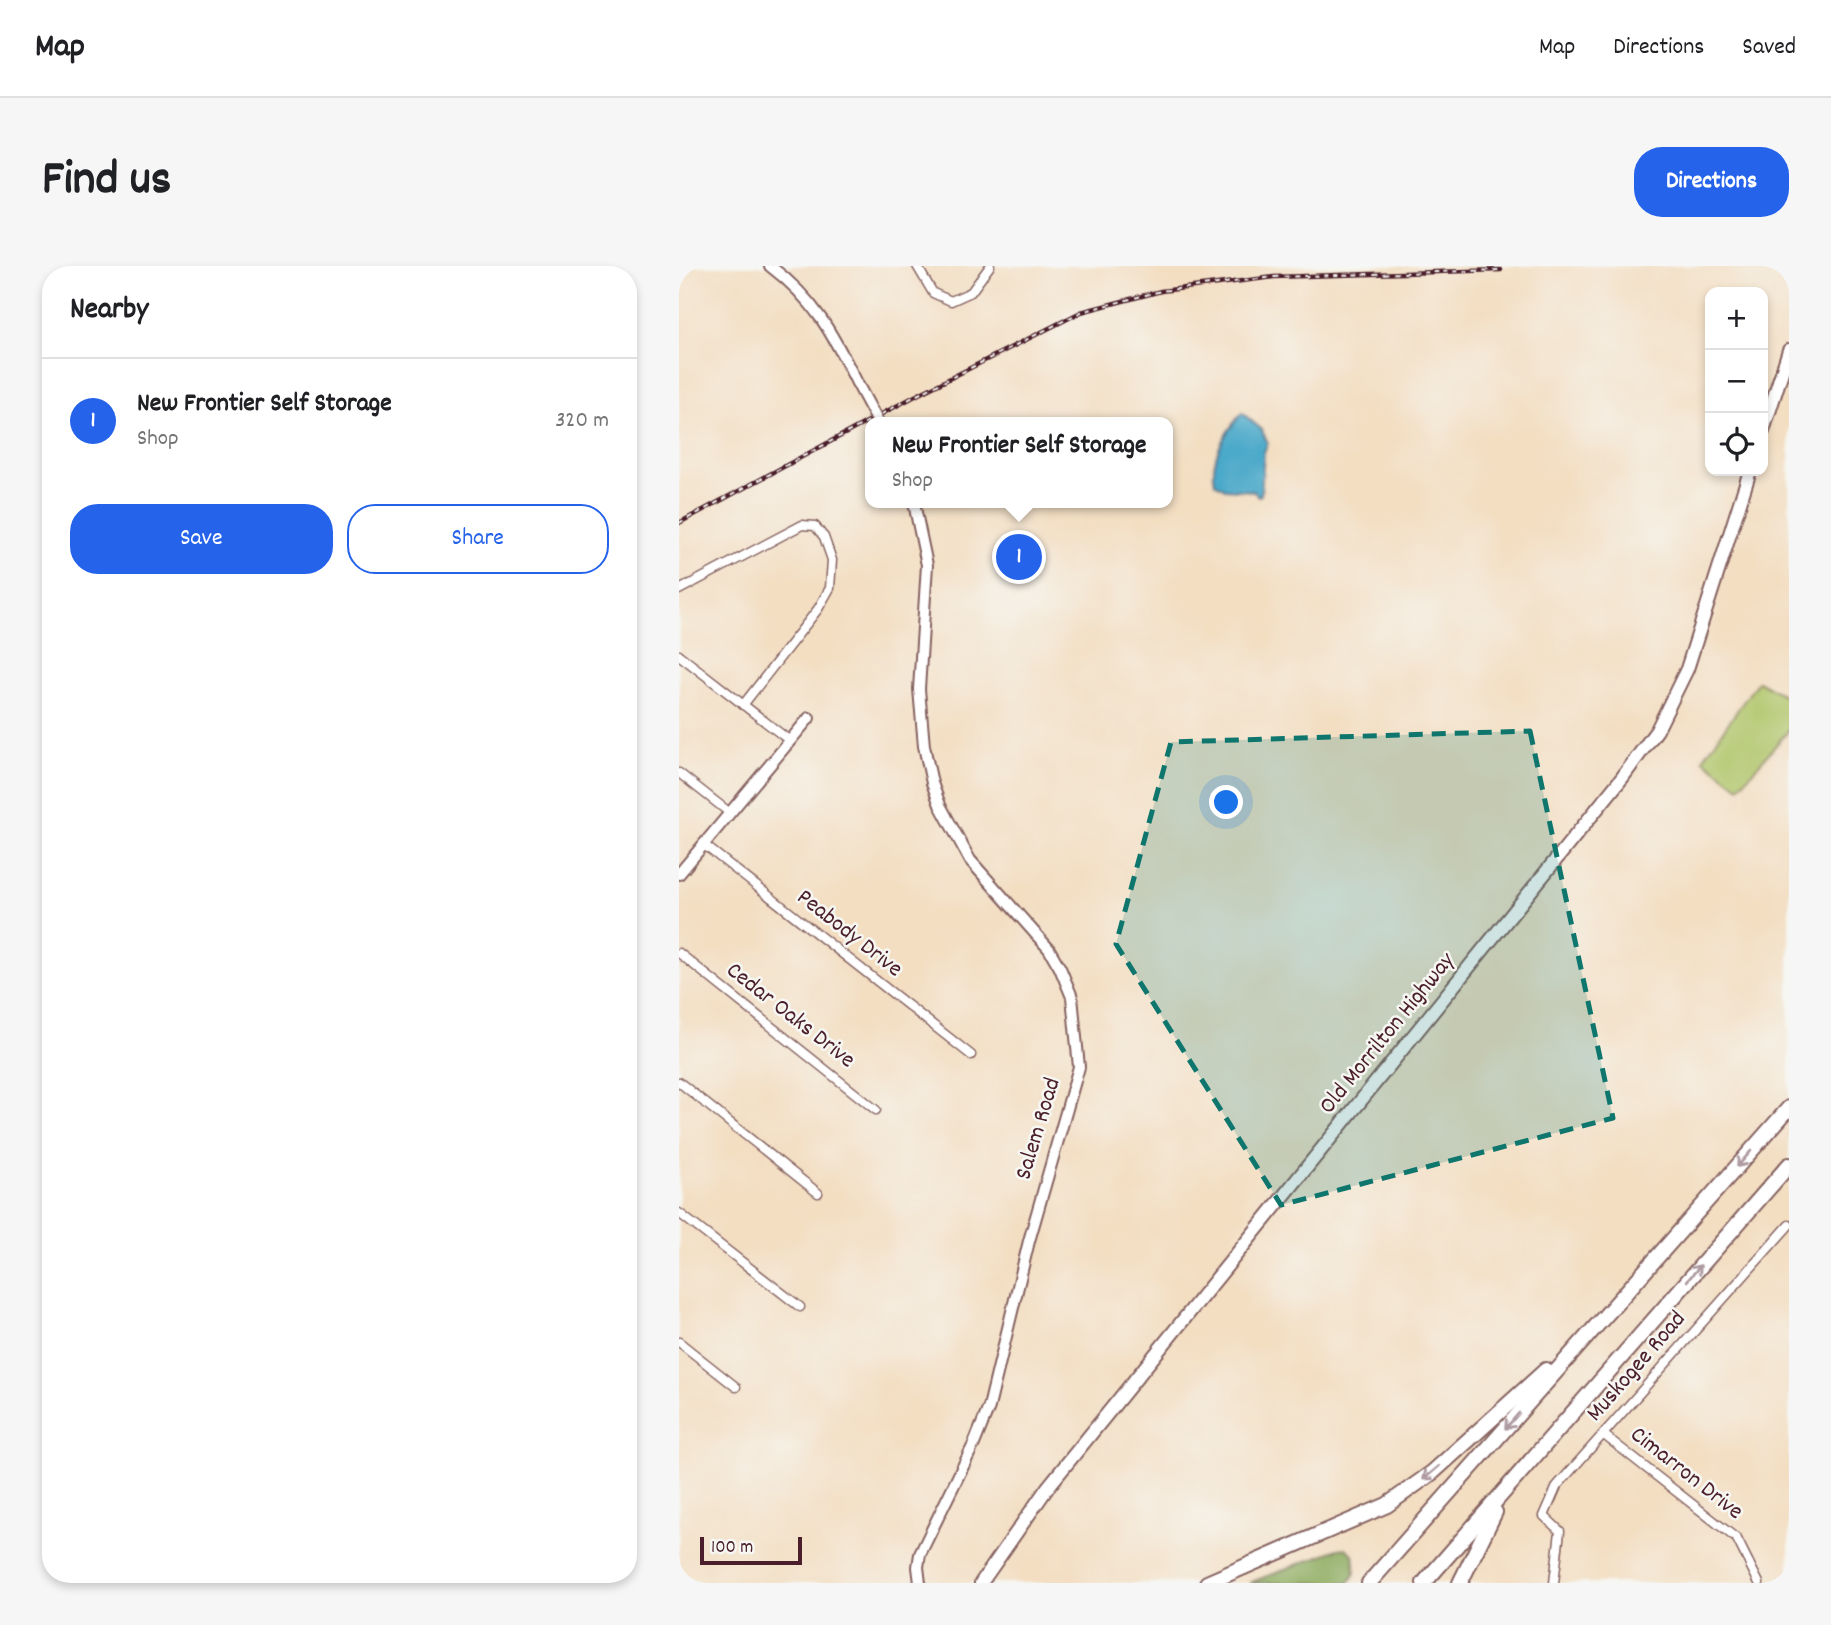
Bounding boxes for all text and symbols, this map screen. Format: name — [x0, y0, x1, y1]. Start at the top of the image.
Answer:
text: Map — [35, 25, 85, 72]
text: Map — [1539, 31, 1575, 65]
text: Directions — [1613, 31, 1704, 65]
text: Saved — [1742, 31, 1796, 65]
text: Find us — [42, 147, 171, 217]
button: Directions — [1634, 147, 1789, 217]
map controls — [1705, 287, 1768, 476]
button: + — [1705, 287, 1768, 350]
text: Nearby — [70, 290, 148, 333]
button: − — [1705, 350, 1768, 413]
text: New Frontier Self Storage — [137, 386, 392, 423]
text: 1 — [90, 405, 96, 438]
text: 320 m — [555, 405, 609, 438]
button: locate — [1705, 413, 1768, 476]
popup — [865, 417, 1173, 508]
text: Shop — [137, 423, 179, 456]
text: New Frontier Self Storage — [892, 428, 1146, 465]
text: Shop — [892, 465, 933, 498]
button: Save — [70, 504, 333, 574]
button: Share — [347, 504, 609, 574]
pin: 1 — [996, 531, 1042, 583]
your location — [1209, 785, 1243, 819]
street label: Peabody Drive — [789, 882, 909, 986]
street label: Old Morrilton Highway — [1312, 945, 1465, 1122]
street label: Cedar Oaks Drive — [718, 955, 862, 1077]
street label: Salem Road — [1007, 1074, 1071, 1184]
one-way arrow — [1736, 1150, 1752, 1168]
one-way arrow — [1686, 1264, 1702, 1282]
street label: Muskogee Road — [1579, 1304, 1695, 1430]
one-way arrow — [1504, 1412, 1520, 1430]
street label: Cimarron Drive — [1622, 1419, 1750, 1529]
one-way arrow — [1422, 1465, 1440, 1481]
scale bar — [700, 1534, 801, 1566]
text: 100 m — [711, 1535, 753, 1562]

